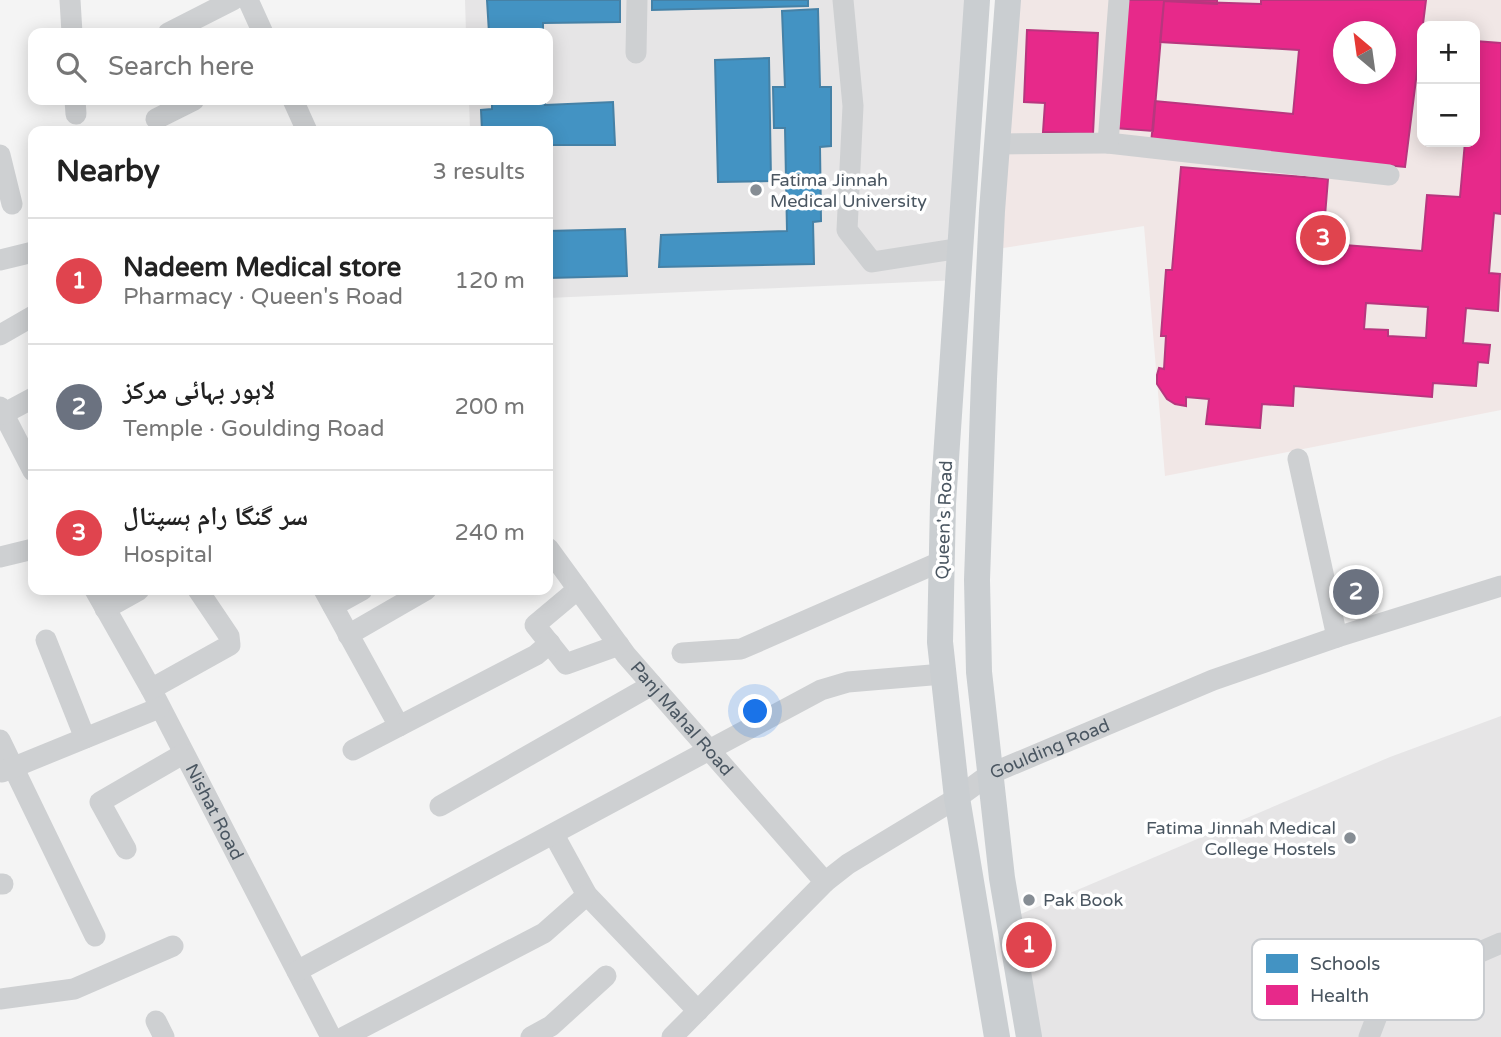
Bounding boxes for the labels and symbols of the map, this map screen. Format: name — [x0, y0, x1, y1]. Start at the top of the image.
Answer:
north arrow — [1333, 21, 1396, 84]
place label: Fatima Jinnah Medical University — [770, 169, 927, 212]
marker: Fatima Jinnah Medical University — [748, 182, 764, 198]
pin: 3 — [1300, 212, 1346, 264]
street label: Queen's Road — [931, 460, 957, 580]
pin: 2 — [1333, 566, 1379, 618]
street label: Panj Mahal Road — [626, 657, 738, 780]
your location — [738, 694, 772, 728]
street label: Goulding Road — [986, 714, 1113, 784]
street label: Nishat Road — [181, 760, 248, 864]
place label: Fatima Jinnah Medical College Hostels — [1146, 817, 1336, 860]
marker: Fatima Jinnah Medical College Hostels — [1342, 830, 1358, 846]
place label: Pak Book — [1043, 889, 1124, 911]
marker: Pak Book — [1021, 892, 1037, 908]
pin: 1 — [1006, 919, 1052, 971]
legend — [1252, 939, 1484, 1020]
text: Schools — [1310, 953, 1380, 975]
text: Health — [1310, 985, 1369, 1007]

